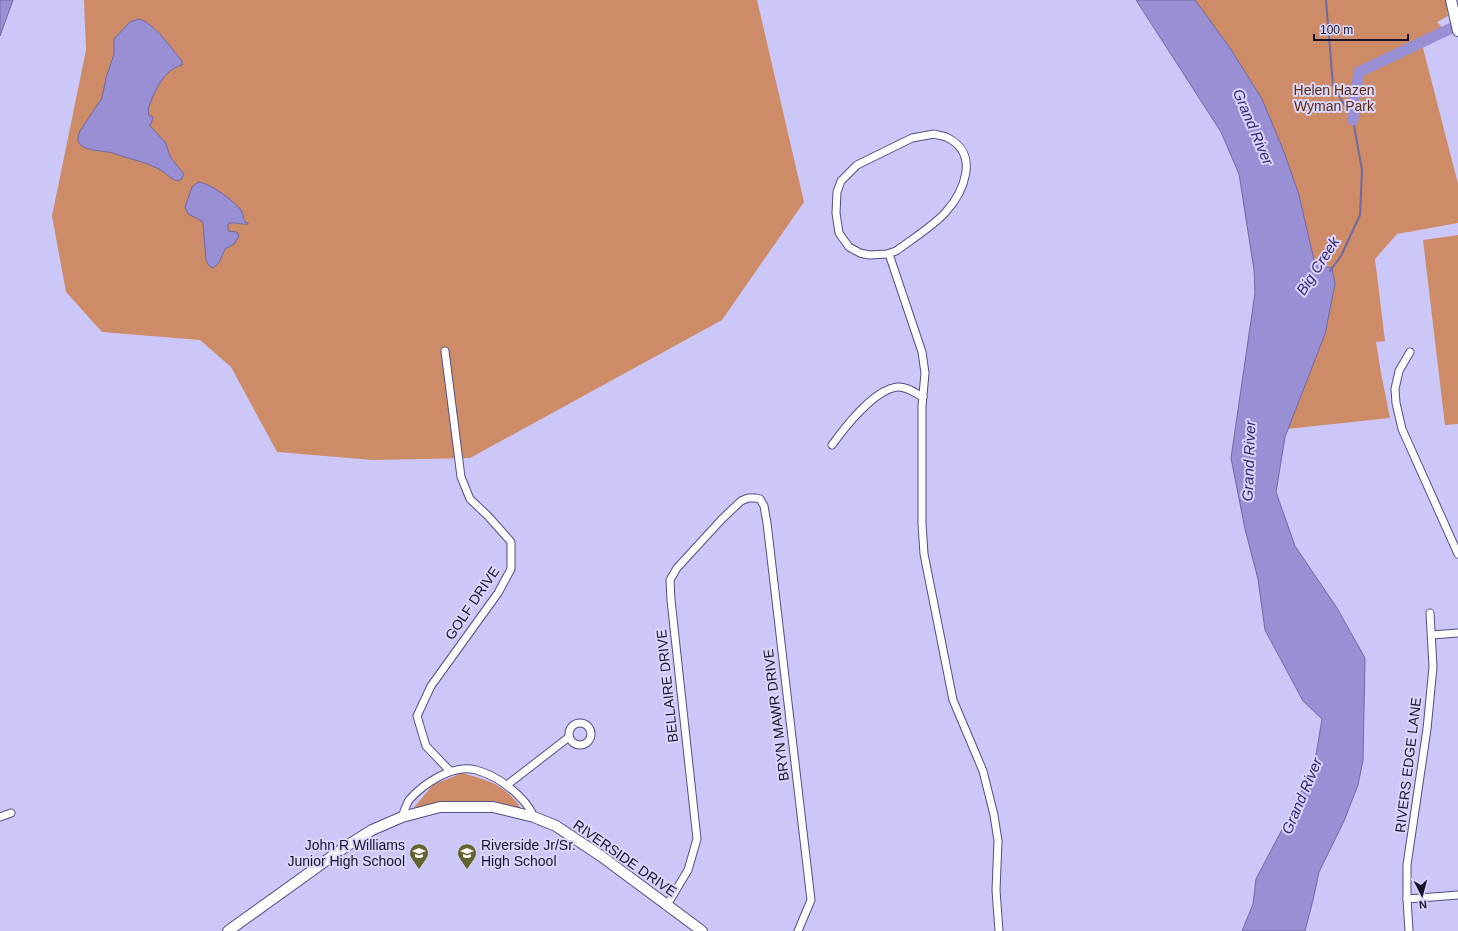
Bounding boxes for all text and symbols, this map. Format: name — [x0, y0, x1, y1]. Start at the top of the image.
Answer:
scale bar — [1314, 16, 1408, 42]
text: 100 m — [1320, 23, 1353, 37]
park label: Helen Hazen Wyman Park — [1294, 82, 1375, 114]
water label: Grand River — [1230, 86, 1277, 168]
water label: Big Creek — [1293, 232, 1343, 298]
water label: Grand River — [1239, 419, 1258, 502]
street label: GOLF DRIVE — [442, 563, 502, 643]
street label: BELLAIRE DRIVE — [653, 629, 681, 743]
street label: BRYN MAWR DRIVE — [760, 648, 792, 782]
street label: RIVERS EDGE LANE — [1392, 696, 1424, 834]
water label: Grand River — [1278, 754, 1326, 836]
street label: RIVERSIDE DRIVE — [570, 816, 680, 900]
place label: John R Williams Junior High School — [287, 837, 405, 869]
place label: Riverside Jr/Sr. High School — [481, 837, 576, 869]
school or university icon: John R Williams Junior High School — [408, 842, 430, 870]
school or university icon: Riverside Jr/Sr. High School — [456, 842, 478, 870]
north arrow — [1402, 875, 1442, 915]
text: N — [1418, 899, 1428, 911]

